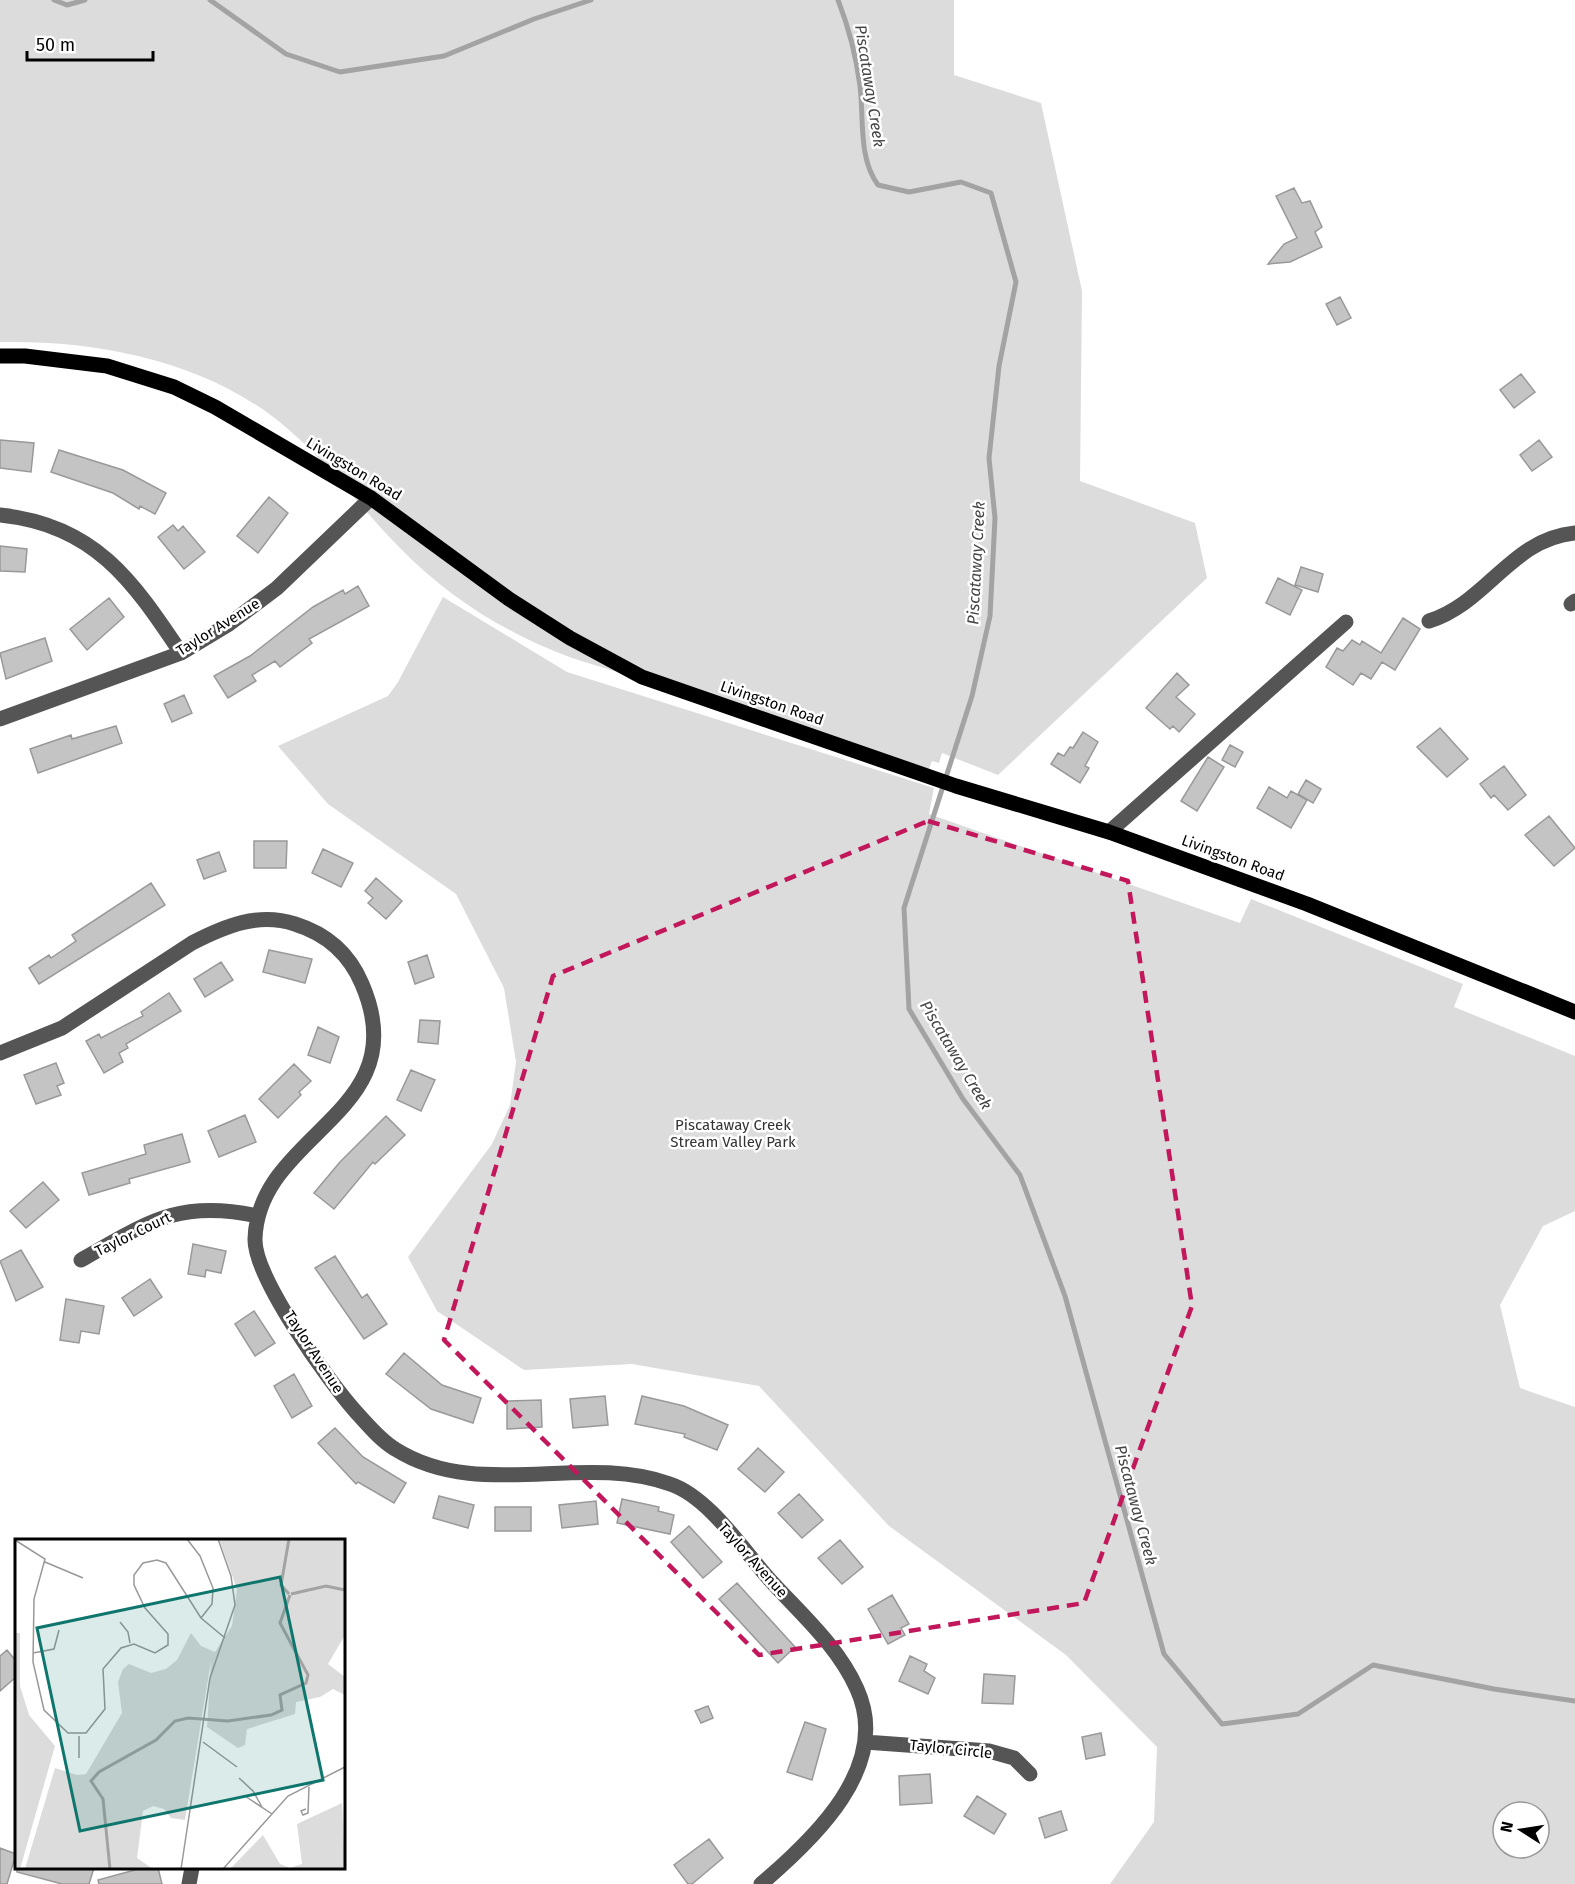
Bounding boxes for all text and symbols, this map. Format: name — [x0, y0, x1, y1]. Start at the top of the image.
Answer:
water label: Piscataway Creek — [851, 23, 889, 149]
scale bar — [27, 24, 153, 62]
text: 50 m — [36, 34, 75, 56]
street label: Livingston Road — [303, 433, 405, 505]
water label: Piscataway Creek — [963, 501, 989, 625]
street label: Taylor Avenue — [173, 594, 263, 660]
street label: Livingston Road — [718, 677, 826, 729]
street label: Livingston Road — [1179, 831, 1287, 885]
water label: Piscataway Creek — [916, 997, 996, 1113]
park label: Piscataway Creek Stream Valley Park — [670, 1116, 796, 1151]
street label: Taylor Court — [92, 1208, 174, 1260]
street label: Taylor Avenue — [281, 1307, 347, 1397]
water label: Piscataway Creek — [1111, 1443, 1161, 1567]
street label: Taylor Avenue — [715, 1519, 791, 1601]
inset map — [15, 1539, 345, 1869]
street label: Taylor Circle — [909, 1736, 993, 1762]
north arrow — [1491, 1800, 1551, 1860]
text: N — [1496, 1820, 1517, 1834]

